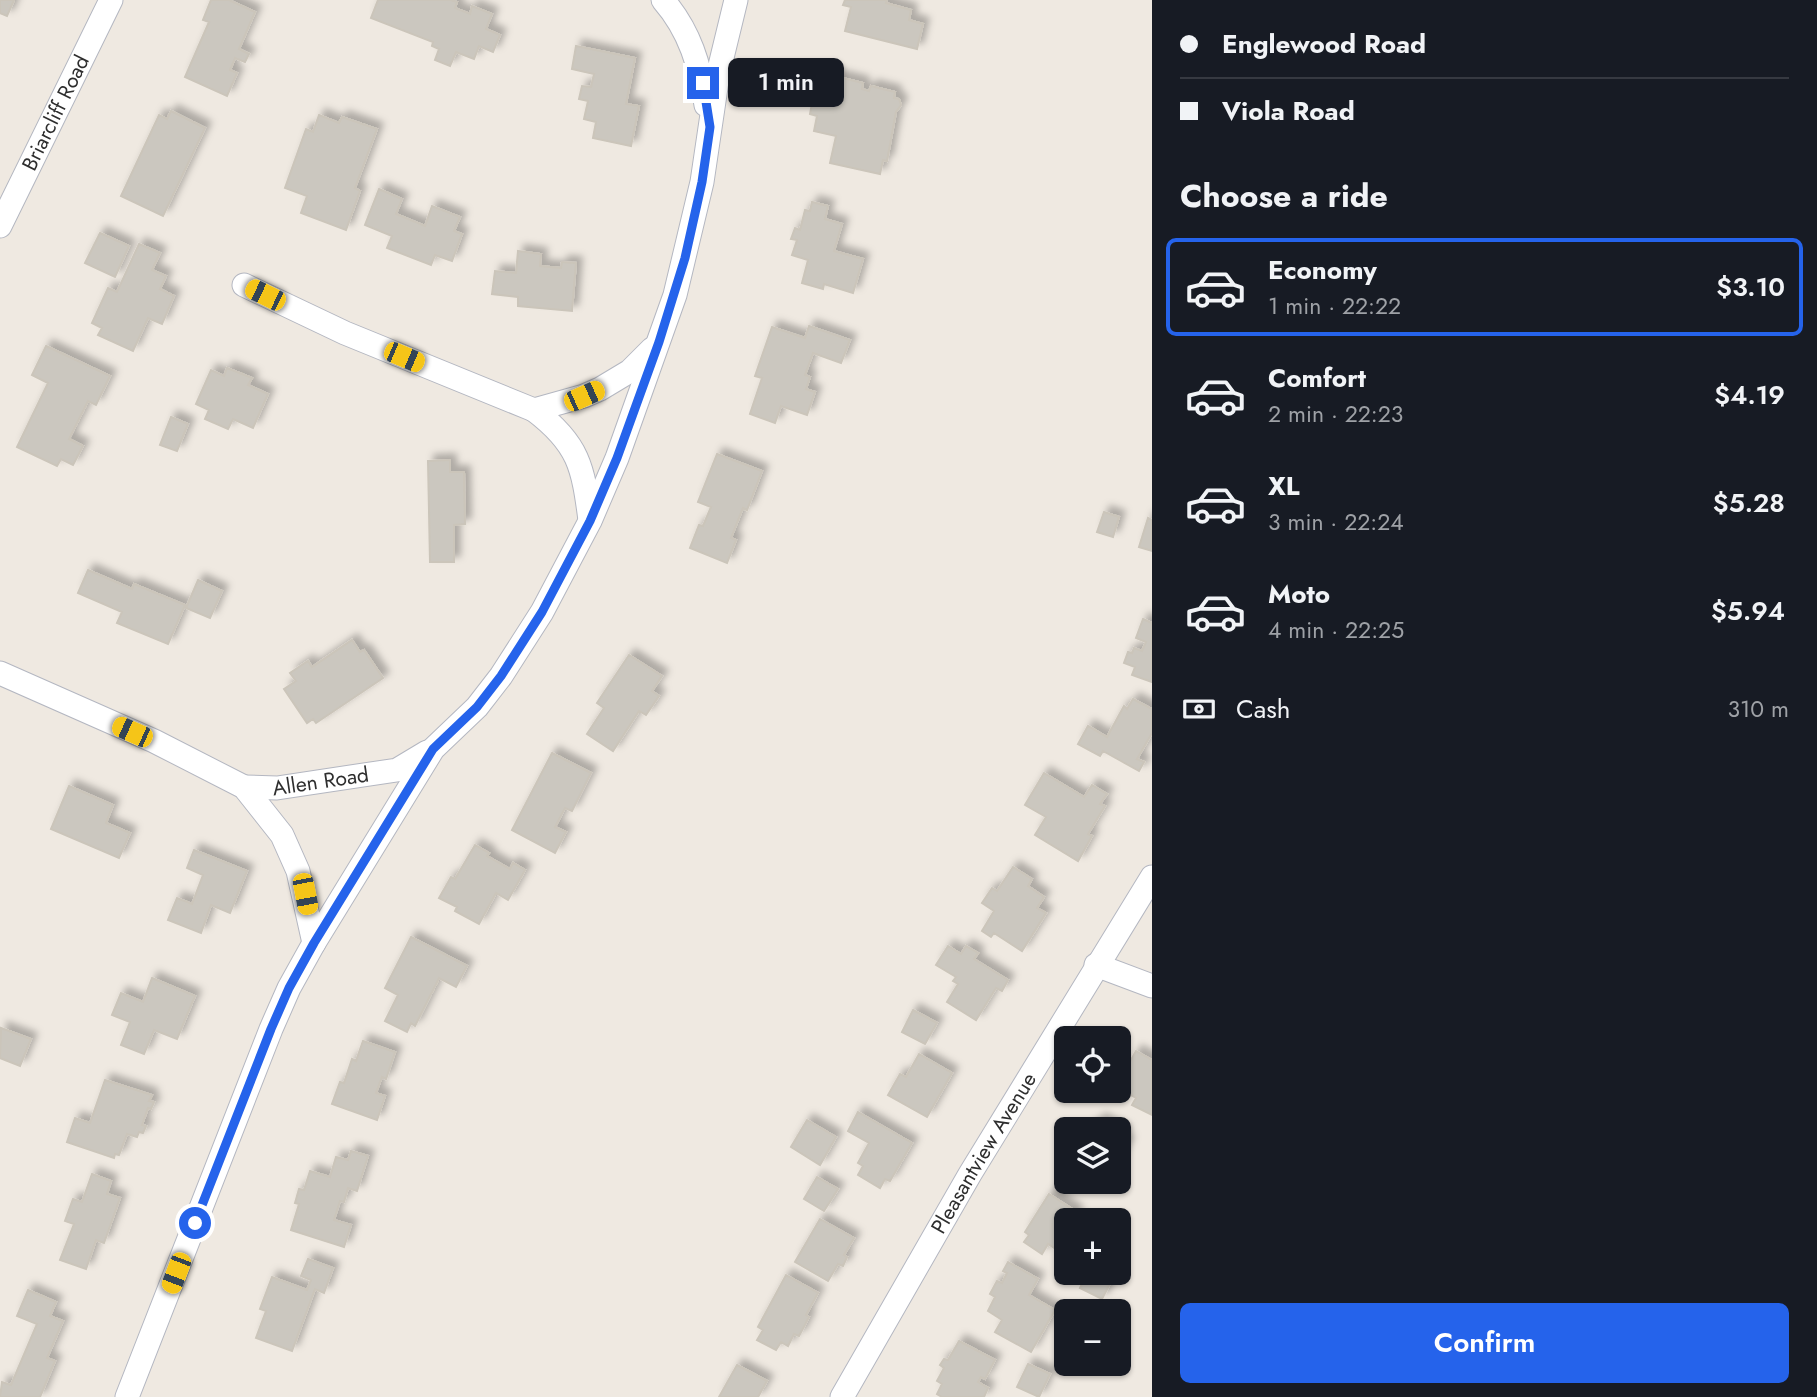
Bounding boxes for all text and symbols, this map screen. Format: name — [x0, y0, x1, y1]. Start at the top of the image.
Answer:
text: Englewood Road — [1222, 25, 1426, 63]
street label: Briarcliff Road — [14, 50, 97, 176]
callout: 1 min — [728, 58, 843, 108]
text: 1 min — [758, 65, 814, 99]
route end — [687, 67, 719, 99]
text: Viola Road — [1222, 92, 1355, 130]
text: Choose a ride — [1180, 173, 1388, 219]
text: Economy — [1268, 251, 1377, 289]
icon: car — [1184, 256, 1247, 319]
text: $3.10 — [1716, 268, 1785, 306]
car — [242, 276, 289, 314]
text: 1 min · 22:22 — [1268, 289, 1401, 323]
car — [381, 339, 428, 375]
text: Comfort — [1268, 359, 1366, 397]
icon: car — [1184, 364, 1247, 427]
text: $4.19 — [1714, 376, 1785, 414]
car — [561, 378, 608, 414]
text: 2 min · 22:23 — [1268, 397, 1403, 431]
text: XL — [1268, 467, 1300, 505]
icon: car — [1184, 472, 1247, 535]
text: $5.28 — [1713, 484, 1785, 522]
text: 3 min · 22:24 — [1268, 505, 1404, 539]
text: Moto — [1268, 575, 1330, 613]
icon: car — [1184, 580, 1247, 643]
text: $5.94 — [1711, 592, 1785, 630]
text: 4 min · 22:25 — [1268, 613, 1404, 647]
icon: cash — [1180, 690, 1218, 728]
text: Cash — [1236, 690, 1290, 728]
text: 310 m — [1727, 692, 1789, 726]
car — [109, 714, 156, 750]
street label: Allen Road — [270, 759, 371, 804]
car — [291, 871, 320, 917]
map controls — [1054, 1026, 1131, 1376]
button: locate — [1054, 1026, 1131, 1103]
street label: Pleasantview Avenue — [924, 1067, 1044, 1239]
button: layers — [1054, 1117, 1131, 1194]
route start — [179, 1207, 211, 1239]
button: + — [1054, 1208, 1131, 1285]
car — [159, 1250, 194, 1296]
button: − — [1054, 1299, 1131, 1376]
button: Confirm — [1180, 1303, 1789, 1383]

